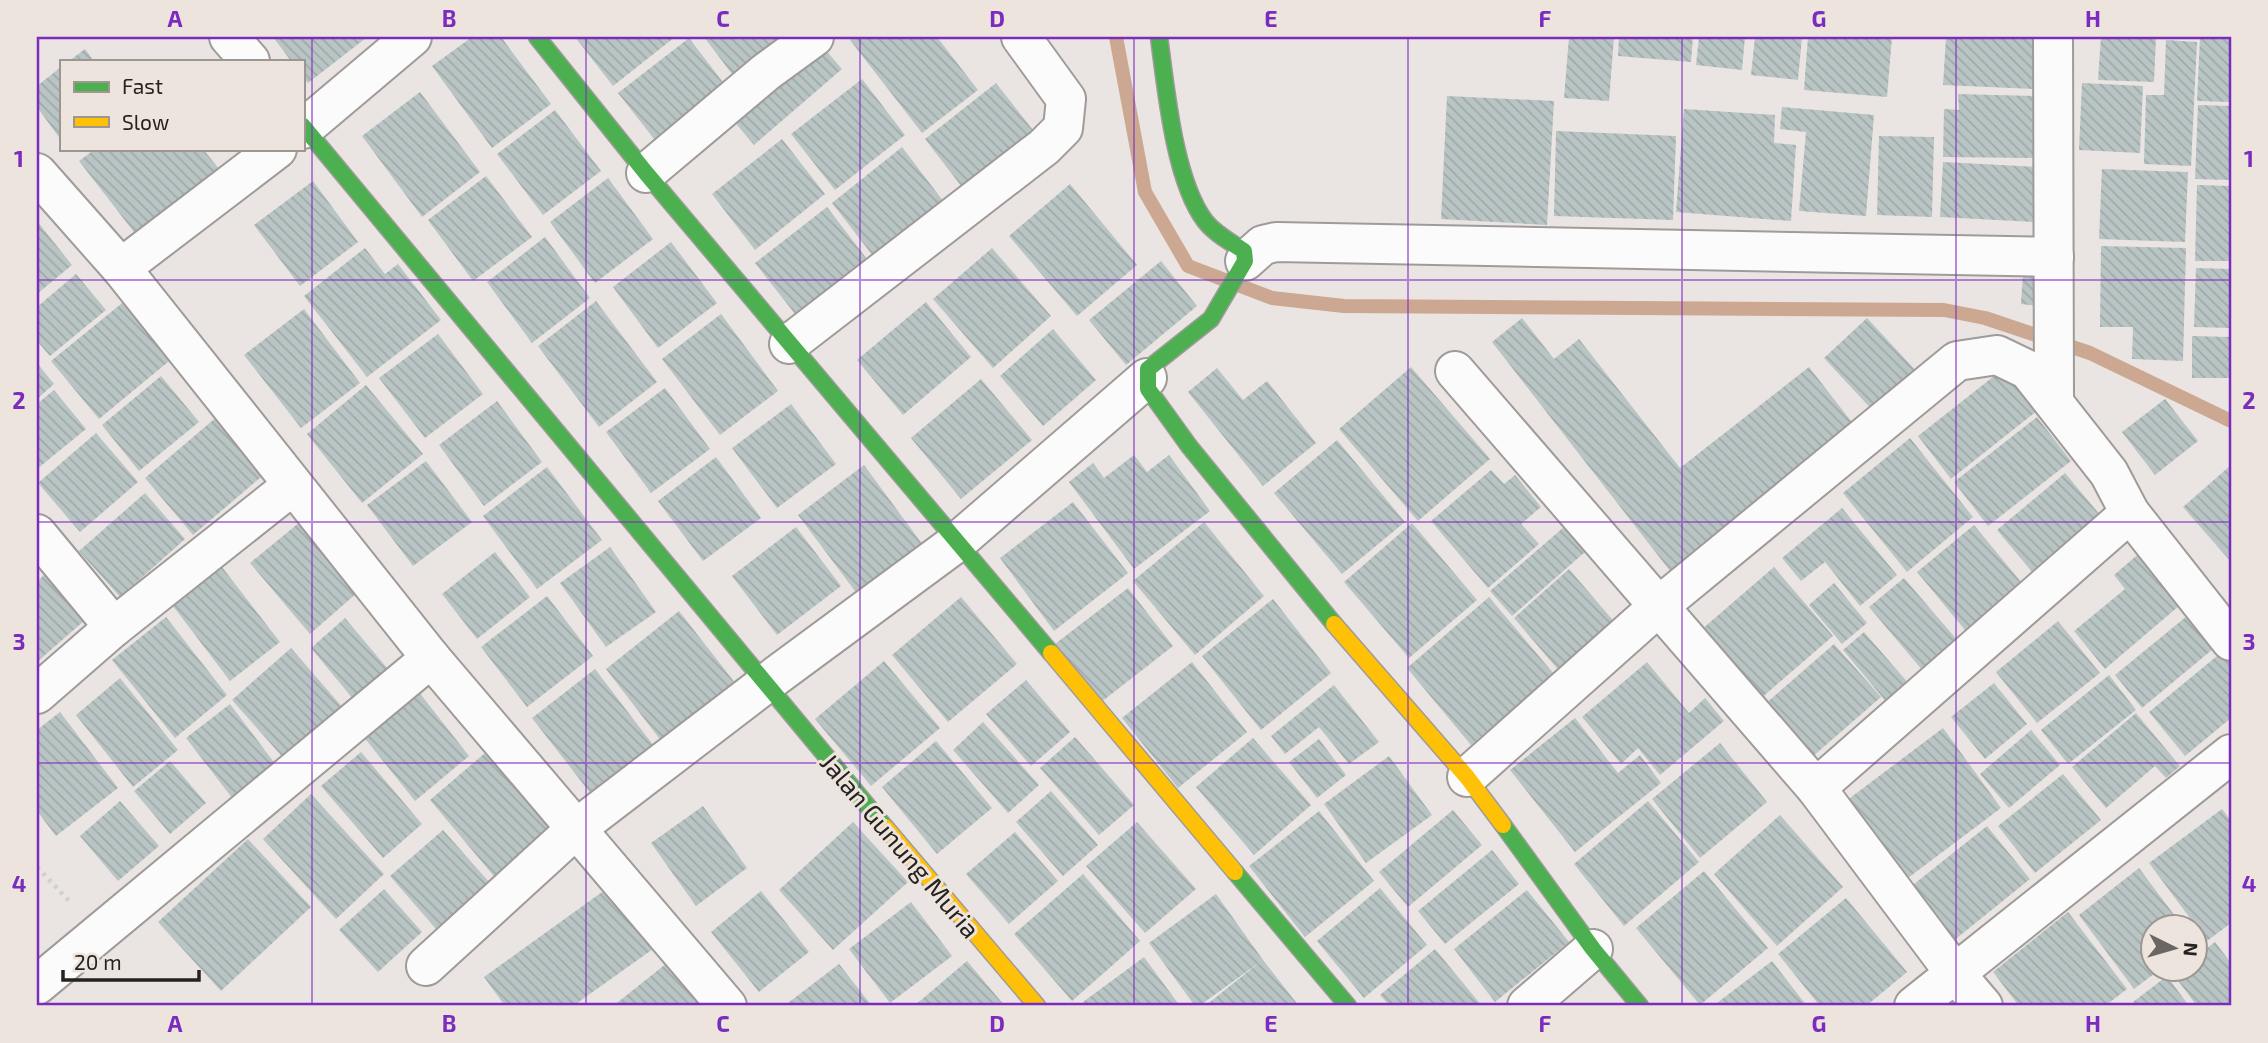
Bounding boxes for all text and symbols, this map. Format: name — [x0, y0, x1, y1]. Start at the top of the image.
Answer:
text: A — [167, 4, 183, 32]
text: B — [442, 4, 456, 32]
text: C — [716, 4, 730, 32]
text: D — [989, 4, 1005, 32]
text: E — [1264, 4, 1278, 32]
text: F — [1539, 4, 1552, 32]
text: G — [1812, 4, 1826, 32]
text: H — [2085, 4, 2101, 32]
legend — [60, 60, 304, 150]
text: Fast — [122, 73, 163, 98]
text: Slow — [122, 109, 169, 134]
text: 1 — [14, 144, 24, 172]
text: 1 — [2244, 144, 2254, 172]
text: 2 — [12, 386, 26, 414]
text: 2 — [2242, 386, 2256, 414]
text: 3 — [12, 627, 26, 655]
text: 3 — [2242, 627, 2256, 655]
street label: Jalan Gunung Muria — [815, 746, 987, 944]
text: 4 — [12, 869, 26, 897]
text: 4 — [2242, 869, 2256, 897]
north arrow — [2138, 914, 2208, 984]
scale bar — [63, 938, 200, 982]
text: N — [2179, 942, 2203, 957]
text: 20 m — [74, 949, 122, 974]
text: A — [167, 1009, 183, 1037]
text: B — [442, 1009, 456, 1037]
text: C — [716, 1009, 730, 1037]
text: D — [989, 1009, 1005, 1037]
text: E — [1264, 1009, 1278, 1037]
text: F — [1539, 1009, 1552, 1037]
text: G — [1812, 1009, 1826, 1037]
text: H — [2085, 1009, 2101, 1037]

